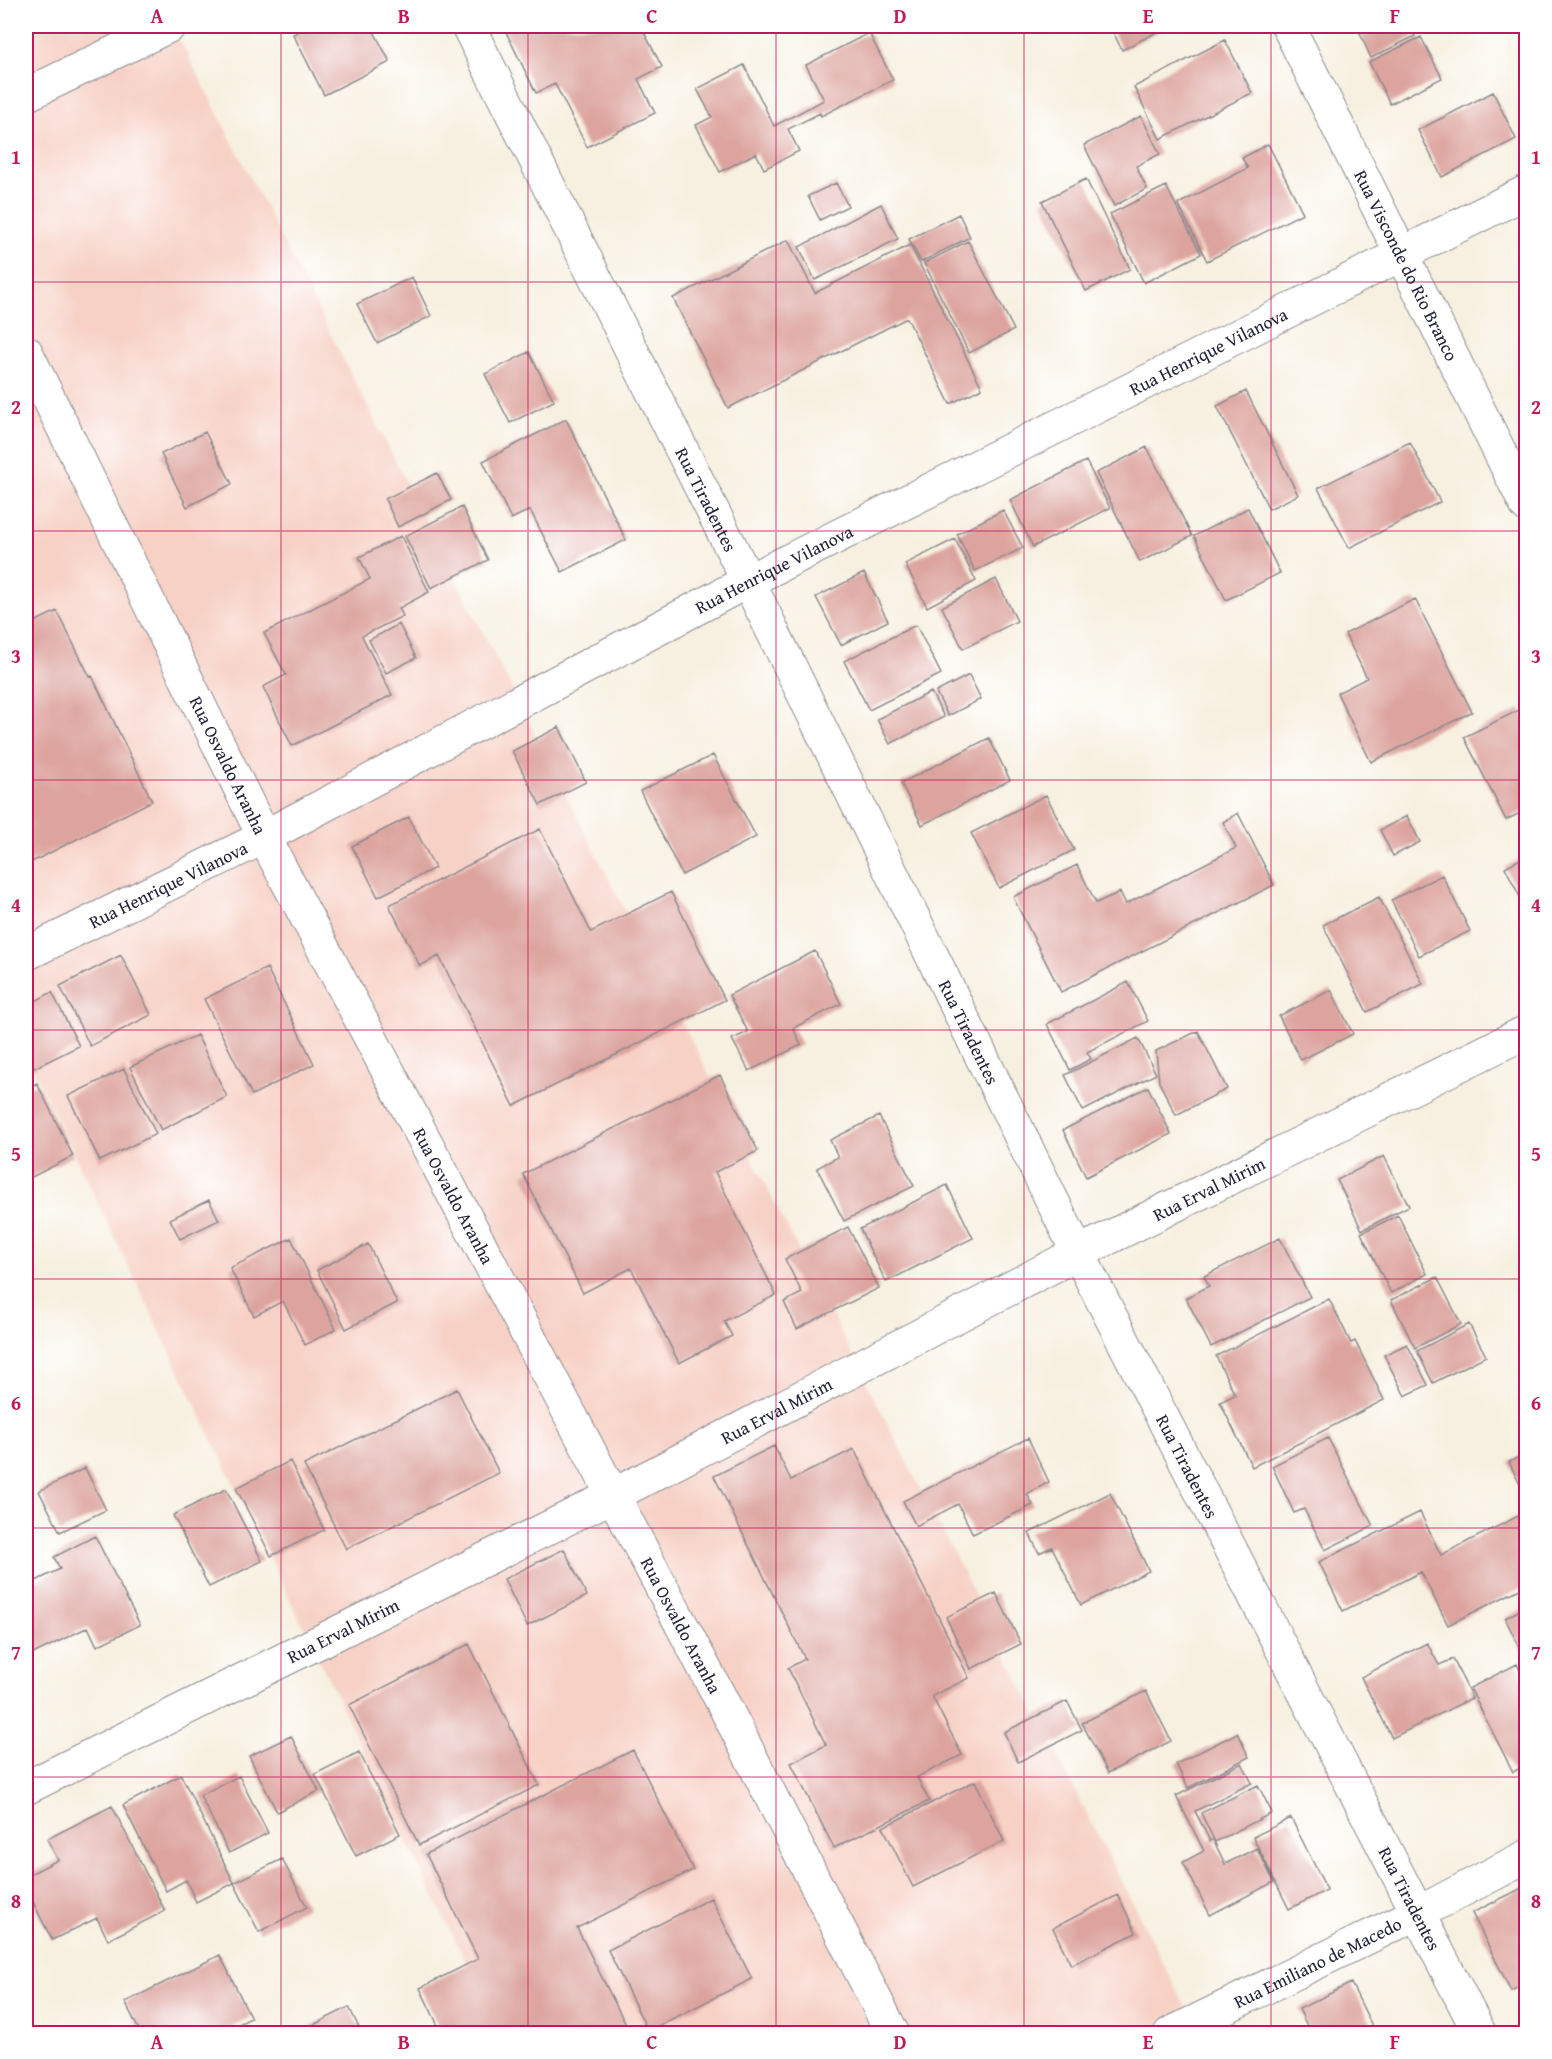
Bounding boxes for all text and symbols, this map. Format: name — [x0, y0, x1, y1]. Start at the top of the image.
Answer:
text: A — [151, 1, 164, 30]
text: B — [398, 1, 410, 30]
text: C — [646, 1, 658, 30]
text: D — [893, 1, 907, 30]
text: E — [1143, 1, 1154, 30]
text: F — [1390, 1, 1400, 30]
text: 1 — [11, 142, 21, 171]
text: 1 — [1531, 142, 1541, 171]
street label: Rua Visconde do Rio Branco — [1348, 165, 1466, 365]
street label: Rua Henrique Vilanova — [1124, 300, 1292, 402]
text: 2 — [11, 392, 21, 421]
text: 2 — [1531, 392, 1541, 421]
street label: Rua Tiradentes — [669, 442, 744, 556]
street label: Rua Henrique Vilanova — [690, 517, 858, 620]
text: 3 — [11, 641, 21, 670]
text: 3 — [1531, 641, 1541, 670]
street label: Rua Osvaldo Aranha — [183, 691, 274, 839]
street label: Rua Henrique Vilanova — [84, 834, 252, 935]
text: 4 — [11, 890, 21, 919]
text: 4 — [1531, 890, 1541, 919]
street label: Rua Tiradentes — [932, 975, 1007, 1089]
street label: Rua Osvaldo Aranha — [407, 1122, 502, 1269]
text: 5 — [11, 1139, 21, 1168]
text: 5 — [1531, 1139, 1541, 1168]
street label: Rua Erval Mirim — [1148, 1149, 1270, 1228]
street label: Rua Erval Mirim — [716, 1370, 837, 1451]
text: 6 — [11, 1388, 21, 1417]
text: 6 — [1531, 1388, 1541, 1417]
street label: Rua Tiradentes — [1150, 1409, 1226, 1523]
street label: Rua Osvaldo Aranha — [634, 1552, 729, 1698]
street label: Rua Erval Mirim — [282, 1591, 404, 1669]
text: 7 — [11, 1637, 21, 1666]
text: 7 — [1531, 1637, 1541, 1666]
street label: Rua Tiradentes — [1372, 1842, 1448, 1955]
text: 8 — [11, 1886, 21, 1915]
text: 8 — [1531, 1886, 1541, 1915]
street label: Rua Emiliano de Macedo — [1229, 1910, 1406, 2015]
text: A — [151, 2027, 164, 2056]
text: B — [398, 2027, 410, 2056]
text: C — [646, 2027, 658, 2056]
text: D — [893, 2027, 907, 2056]
text: E — [1143, 2027, 1154, 2056]
text: F — [1390, 2027, 1400, 2056]

